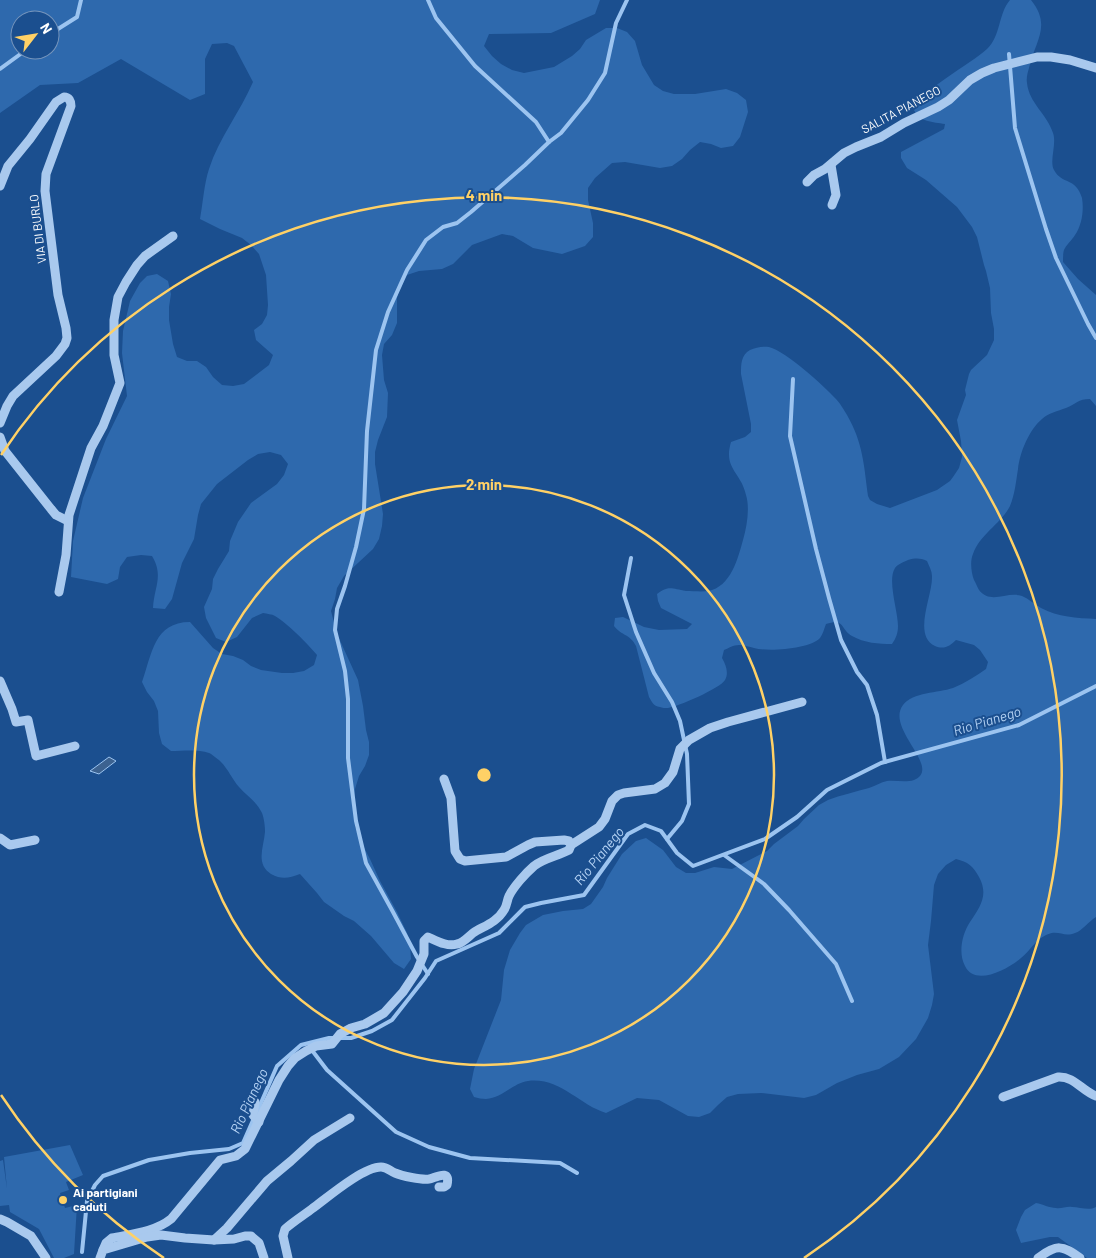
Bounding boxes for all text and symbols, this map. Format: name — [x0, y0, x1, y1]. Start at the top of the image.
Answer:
north arrow — [10, 10, 60, 60]
text: N — [37, 20, 56, 36]
street label: SALITA PIANEGO — [859, 82, 942, 136]
text: 4 min — [466, 186, 502, 204]
street label: VIA DI BURLO — [26, 194, 48, 265]
text: 2 min — [466, 475, 502, 493]
water label: Rio Pianego — [951, 702, 1023, 739]
centre of rings — [475, 766, 493, 784]
water label: Rio Pianego — [570, 823, 627, 888]
water label: Rio Pianego — [226, 1065, 271, 1136]
place label: Ai partigiani caduti — [73, 1185, 138, 1213]
marker: Ai partigiani caduti — [57, 1194, 69, 1206]

